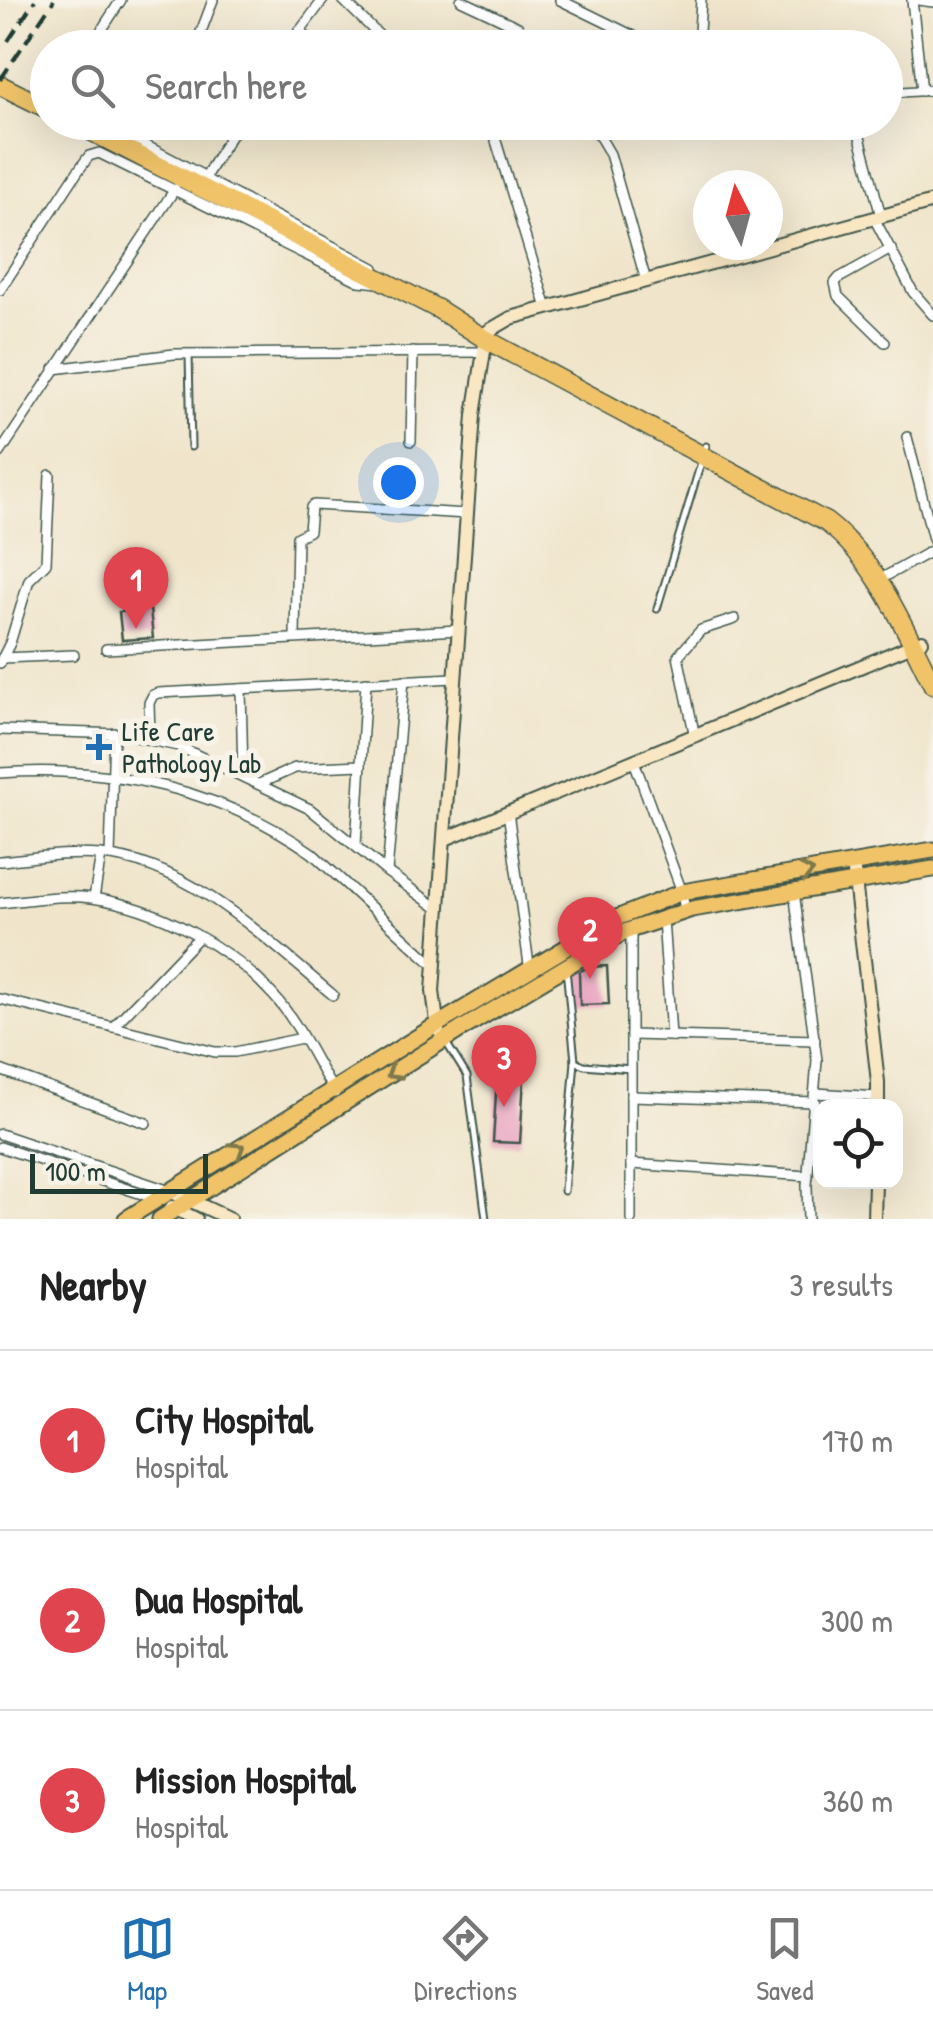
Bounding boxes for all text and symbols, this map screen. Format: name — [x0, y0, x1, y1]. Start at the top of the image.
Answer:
search box — [30, 30, 903, 140]
icon: search — [65, 58, 120, 113]
text: Search here — [145, 59, 307, 111]
north arrow — [693, 170, 783, 260]
your location — [373, 457, 424, 508]
pin: 1 — [104, 546, 168, 629]
place label: Life Care Pathology Lab — [122, 712, 262, 782]
marker: Life Care Pathology Lab — [86, 734, 112, 760]
one-way arrow — [798, 862, 815, 883]
pin: 2 — [558, 896, 622, 979]
pin: 3 — [472, 1024, 536, 1107]
one-way arrow — [385, 1061, 403, 1080]
map controls — [813, 1099, 903, 1189]
button: locate — [813, 1099, 903, 1189]
one-way arrow — [228, 1142, 246, 1161]
scale bar — [30, 1149, 208, 1194]
text: 100 m — [45, 1152, 106, 1190]
text: Nearby — [40, 1256, 147, 1313]
text: 3 results — [789, 1263, 893, 1306]
text: City Hospital — [135, 1393, 313, 1445]
text: 1 — [67, 1419, 78, 1462]
text: 170 m — [822, 1419, 893, 1462]
text: Hospital — [135, 1445, 228, 1488]
text: Dua Hospital — [135, 1573, 302, 1625]
text: 2 — [65, 1599, 80, 1642]
text: 300 m — [821, 1599, 893, 1642]
text: Hospital — [135, 1625, 228, 1668]
text: Mission Hospital — [135, 1753, 356, 1805]
text: 3 — [65, 1779, 80, 1822]
text: 360 m — [822, 1779, 893, 1822]
text: Hospital — [135, 1805, 228, 1848]
tab: Map — [120, 1911, 175, 2009]
tab: Directions — [414, 1911, 517, 2009]
tab: Saved — [756, 1911, 813, 2009]

